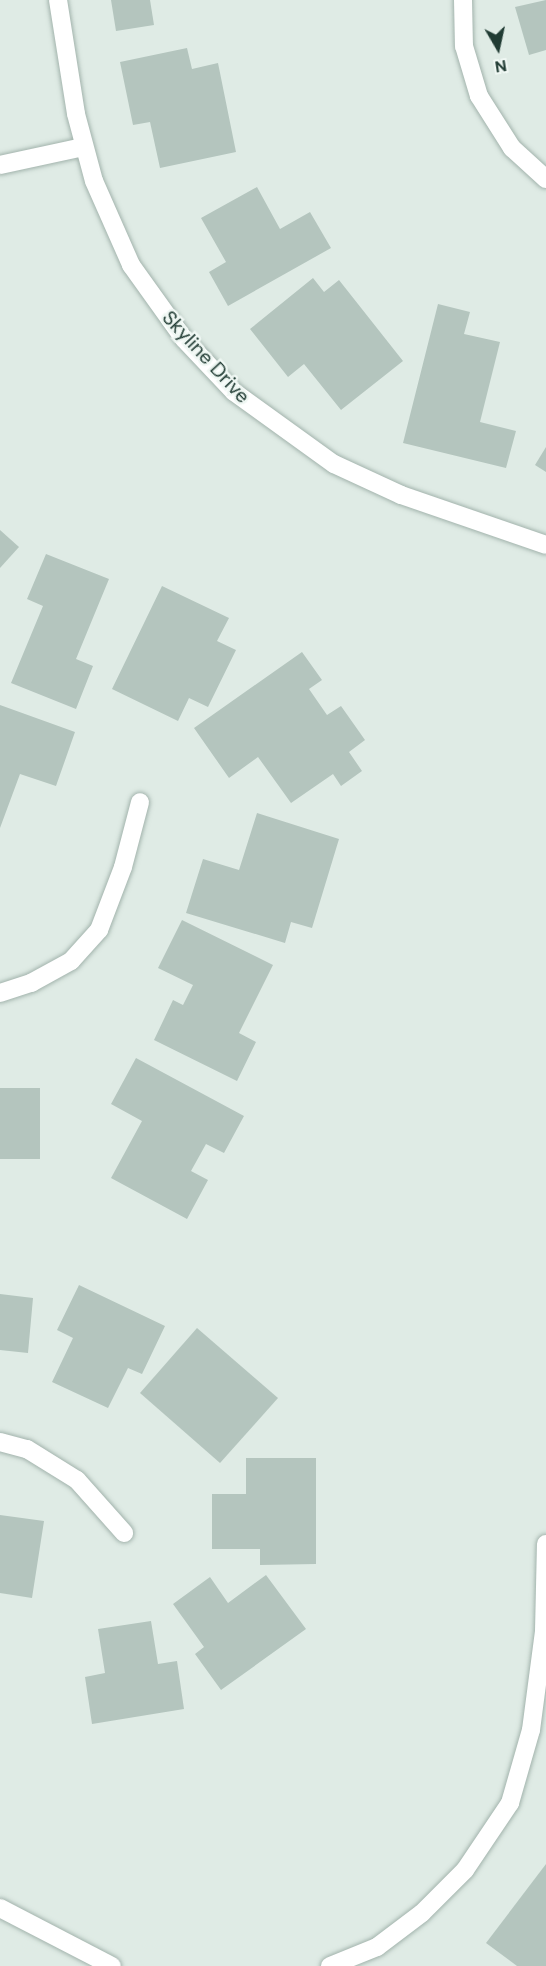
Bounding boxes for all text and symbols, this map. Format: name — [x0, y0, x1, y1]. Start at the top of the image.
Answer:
north arrow — [468, 18, 528, 78]
text: N — [493, 55, 508, 78]
street label: Skyline Drive — [157, 306, 255, 408]

